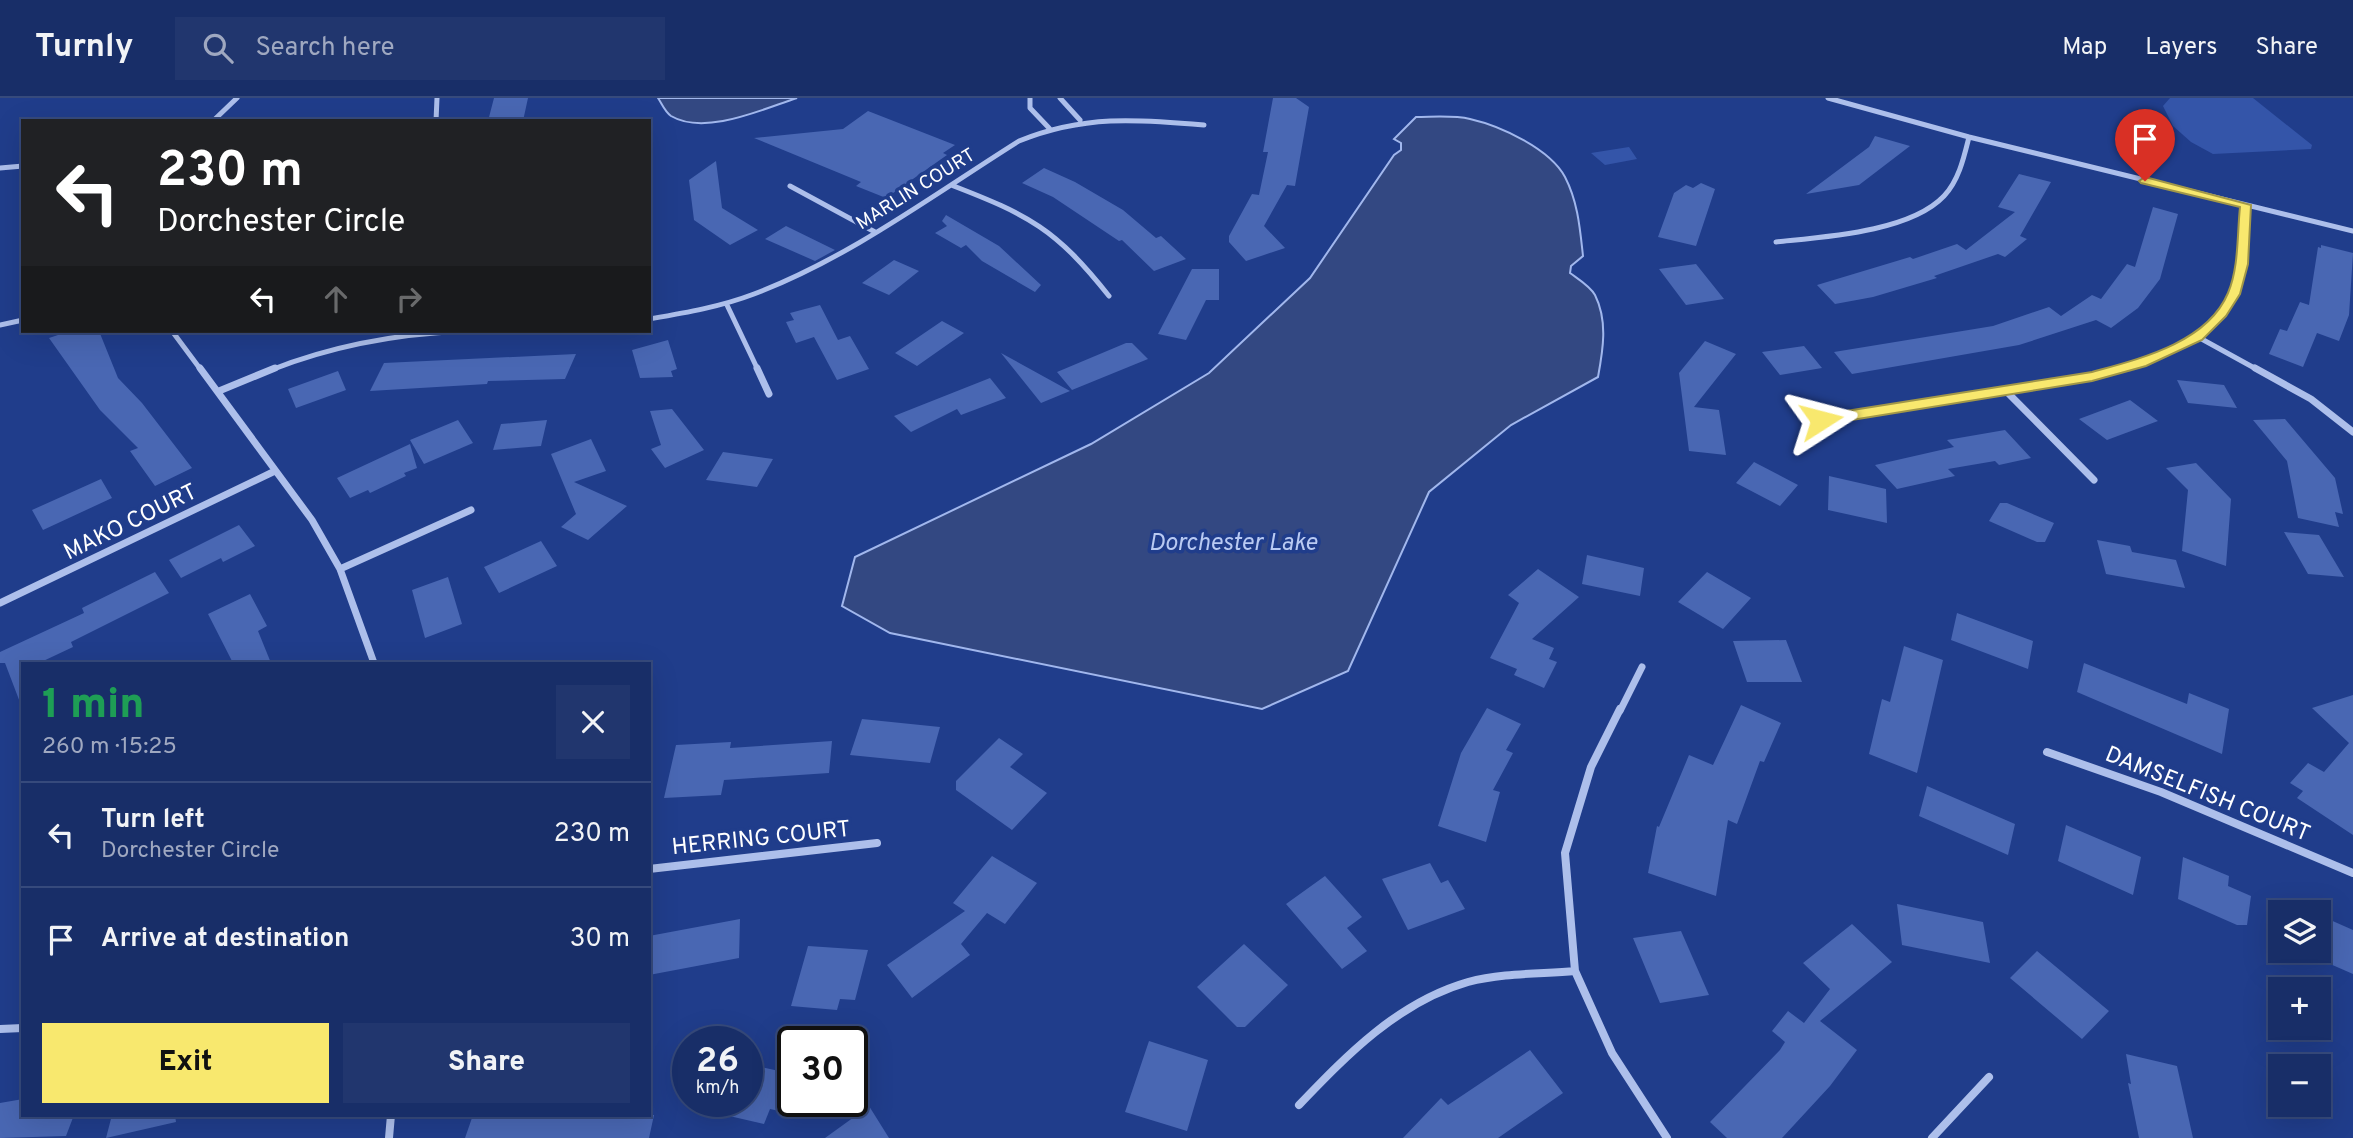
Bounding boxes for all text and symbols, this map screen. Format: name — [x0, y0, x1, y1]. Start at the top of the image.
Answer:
search box — [175, 17, 665, 80]
text: Turnly — [35, 27, 133, 69]
icon: search — [199, 29, 237, 67]
text: Search here — [255, 32, 394, 65]
text: Map — [2062, 33, 2107, 63]
text: Layers — [2145, 33, 2217, 63]
text: Share — [2255, 33, 2318, 63]
pin — [2115, 109, 2175, 181]
icon: arrive — [2126, 120, 2164, 158]
text: 230 m — [157, 142, 303, 204]
street label: MARLIN COURT — [852, 143, 980, 236]
icon: left — [42, 147, 133, 238]
text: Dorchester Circle — [157, 203, 405, 243]
icon: left — [244, 280, 282, 318]
icon: ahead — [317, 280, 355, 318]
icon: right — [390, 280, 428, 318]
position arrow — [1784, 383, 1858, 457]
street label: MAKO COURT — [60, 478, 203, 568]
water label: Dorchester Lake — [1149, 529, 1318, 559]
text: 1 min — [42, 680, 145, 733]
button: close — [556, 685, 630, 759]
text: 260 m · 15:25 — [42, 733, 177, 762]
street label: DAMSELFISH COURT — [2100, 741, 2314, 850]
text: Turn left — [101, 804, 205, 837]
icon: left — [42, 816, 80, 854]
street label: HERRING COURT — [670, 816, 852, 863]
text: 230 m — [554, 818, 630, 851]
text: Dorchester Circle — [101, 837, 279, 866]
map controls — [2268, 900, 2331, 1117]
button: layers — [2268, 900, 2331, 963]
icon: arrive — [42, 921, 80, 959]
text: Arrive at destination — [101, 923, 349, 956]
text: 30 m — [570, 923, 630, 956]
button: + — [2268, 977, 2331, 1040]
button: Exit — [42, 1023, 329, 1103]
button: Share — [343, 1023, 630, 1103]
speed limit sign: 30 — [777, 1026, 868, 1117]
text: 26 — [696, 1040, 739, 1084]
button: − — [2268, 1054, 2331, 1117]
text: km/h — [696, 1077, 739, 1100]

